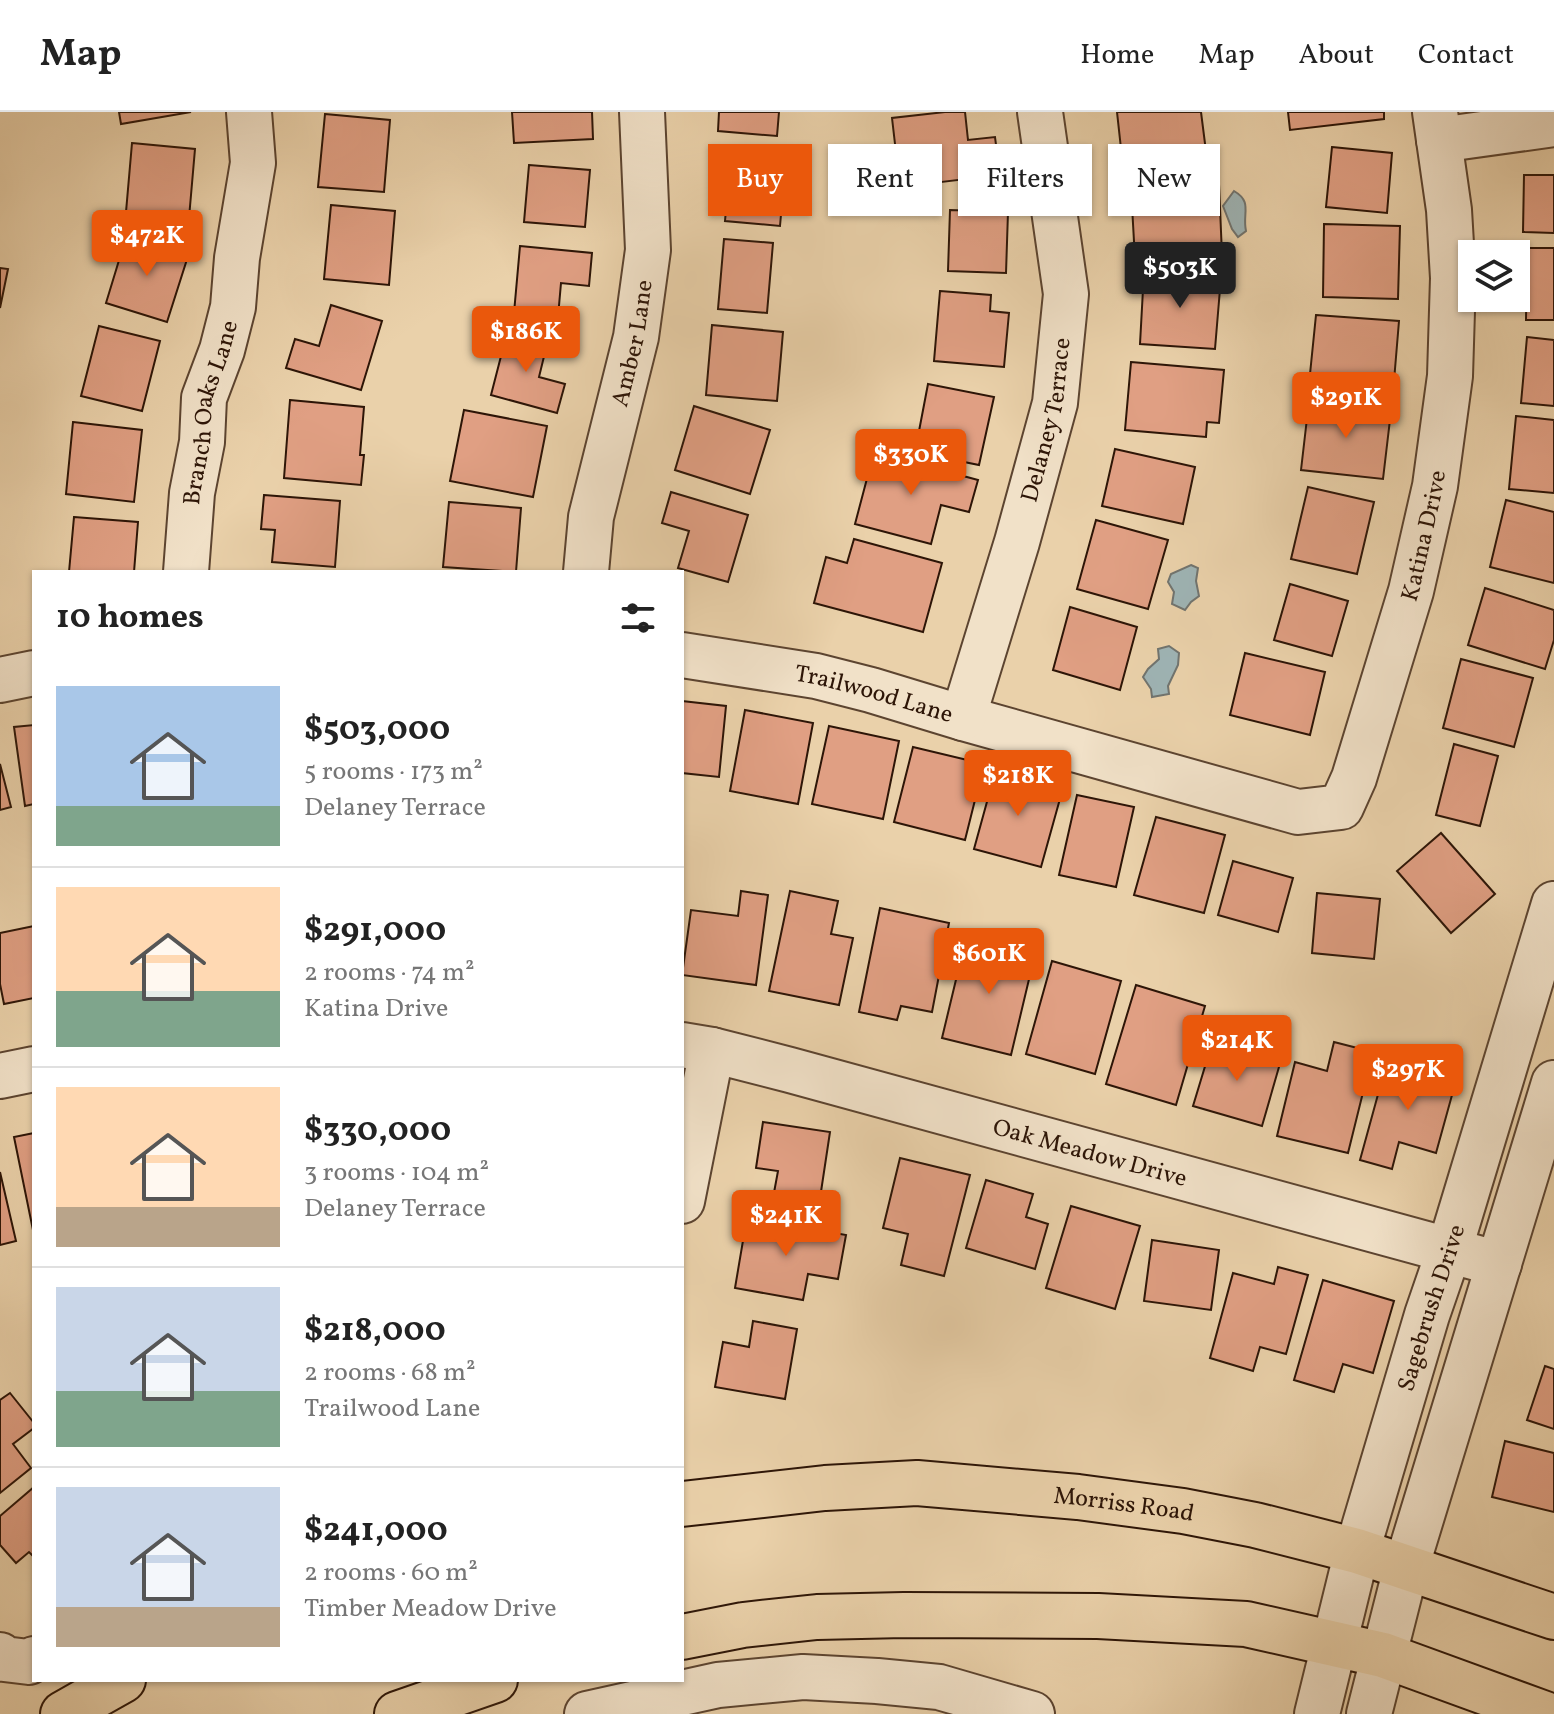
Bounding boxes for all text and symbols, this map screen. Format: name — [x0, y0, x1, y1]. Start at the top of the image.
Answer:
text: Map — [40, 29, 121, 82]
text: Home — [1080, 36, 1154, 75]
text: Map — [1198, 36, 1254, 75]
text: About — [1298, 36, 1374, 75]
text: Contact — [1418, 36, 1514, 75]
chip: Buy — [708, 144, 812, 216]
chip: Rent — [828, 144, 942, 216]
chip: Filters — [958, 144, 1092, 216]
chip: New — [1108, 144, 1220, 216]
pin: $472K — [91, 210, 203, 278]
text: $472K — [110, 218, 184, 254]
map controls — [1458, 240, 1530, 312]
button: layers — [1458, 240, 1530, 312]
pin: $503K — [1124, 242, 1236, 310]
text: $503K — [1143, 250, 1217, 286]
street label: Amber Lane — [604, 278, 663, 411]
pin: $186K — [470, 306, 582, 374]
text: $186K — [490, 314, 562, 350]
street label: Branch Oaks Lane — [176, 317, 248, 506]
street label: Delaney Terrace — [1014, 336, 1081, 507]
pin: $291K — [1290, 372, 1402, 440]
text: $291K — [1310, 380, 1382, 416]
pin: $330K — [855, 429, 967, 497]
text: $330K — [873, 437, 949, 473]
street label: Katina Drive — [1394, 468, 1456, 606]
text: 10 homes — [56, 595, 204, 642]
icon: filters — [616, 596, 660, 640]
street label: Trailwood Lane — [792, 658, 957, 733]
text: $503,000 — [304, 707, 450, 754]
icon: home — [120, 718, 216, 814]
pin: $218K — [962, 750, 1074, 818]
text: 5 rooms · 173 m² — [304, 754, 483, 790]
text: $218K — [982, 758, 1054, 794]
text: Delaney Terrace — [304, 790, 486, 826]
text: $291,000 — [304, 908, 446, 955]
icon: home — [120, 919, 216, 1015]
pin: $601K — [933, 928, 1045, 996]
text: $601K — [952, 936, 1026, 972]
text: 2 rooms · 74 m² — [304, 955, 475, 991]
text: Katina Drive — [304, 991, 448, 1027]
pin: $214K — [1181, 1015, 1293, 1083]
text: $214K — [1200, 1023, 1274, 1059]
pin: $297K — [1352, 1044, 1464, 1112]
text: $297K — [1371, 1052, 1445, 1088]
text: $330,000 — [304, 1108, 451, 1155]
street label: Oak Meadow Drive — [989, 1111, 1190, 1197]
icon: home — [120, 1119, 216, 1215]
text: 3 rooms · 104 m² — [304, 1155, 489, 1191]
pin: $241K — [730, 1190, 842, 1258]
text: Delaney Terrace — [304, 1191, 486, 1227]
text: $241K — [750, 1198, 822, 1234]
street label: Sagebrush Drive — [1390, 1221, 1475, 1396]
text: $218,000 — [304, 1308, 446, 1355]
icon: home — [120, 1319, 216, 1415]
text: 2 rooms · 68 m² — [304, 1355, 476, 1391]
text: Trailwood Lane — [304, 1391, 480, 1427]
street label: Morriss Road — [1052, 1480, 1197, 1532]
text: $241,000 — [304, 1508, 448, 1555]
icon: home — [120, 1519, 216, 1615]
text: 2 rooms · 60 m² — [304, 1555, 478, 1591]
text: Timber Meadow Drive — [304, 1591, 557, 1627]

